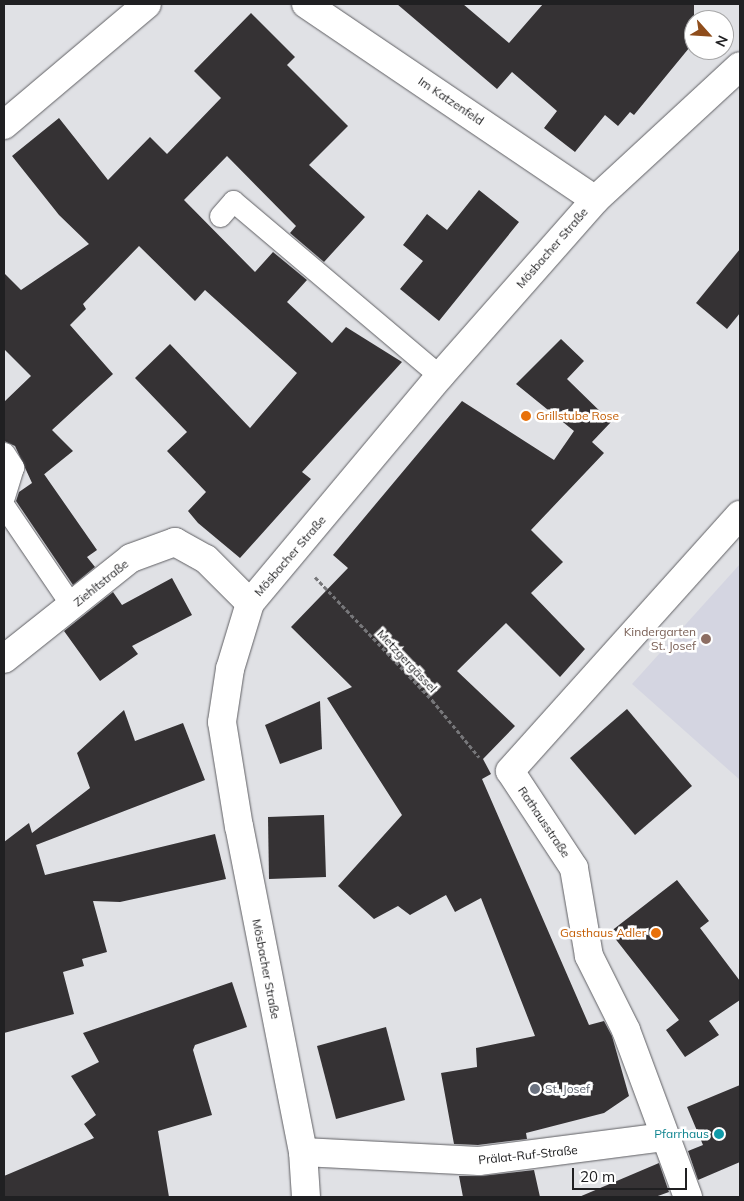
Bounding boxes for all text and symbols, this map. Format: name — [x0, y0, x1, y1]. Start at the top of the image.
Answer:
north arrow — [684, 10, 734, 60]
text: N — [711, 32, 732, 50]
street label: Im Katzenfeld — [416, 74, 486, 128]
street label: Mösbacher Straße — [513, 205, 591, 291]
place label: Grillstube Rose — [536, 409, 619, 423]
marker: Grillstube Rose — [520, 410, 532, 422]
street label: Mösbacher Straße — [251, 513, 329, 599]
street label: Ziehltstraße — [71, 557, 131, 609]
place label: Kindergarten St. Josef — [624, 625, 696, 653]
street label: Metzgergässel — [374, 627, 440, 695]
marker: Kindergarten St. Josef — [700, 633, 712, 645]
street label: Rathausstraße — [515, 784, 573, 860]
street label: Mösbacher Straße — [249, 918, 283, 1020]
place label: Gasthaus Adler — [560, 926, 646, 940]
marker: Gasthaus Adler — [650, 927, 662, 939]
place label: St. Josef — [545, 1082, 590, 1096]
marker: St. Josef — [529, 1083, 541, 1095]
place label: Pfarrhaus — [654, 1127, 709, 1141]
marker: Pfarrhaus — [713, 1128, 725, 1140]
street label: Prälat-Ruf-Straße — [478, 1143, 578, 1167]
scale bar — [574, 1158, 689, 1190]
text: 20 m — [580, 1167, 615, 1186]

